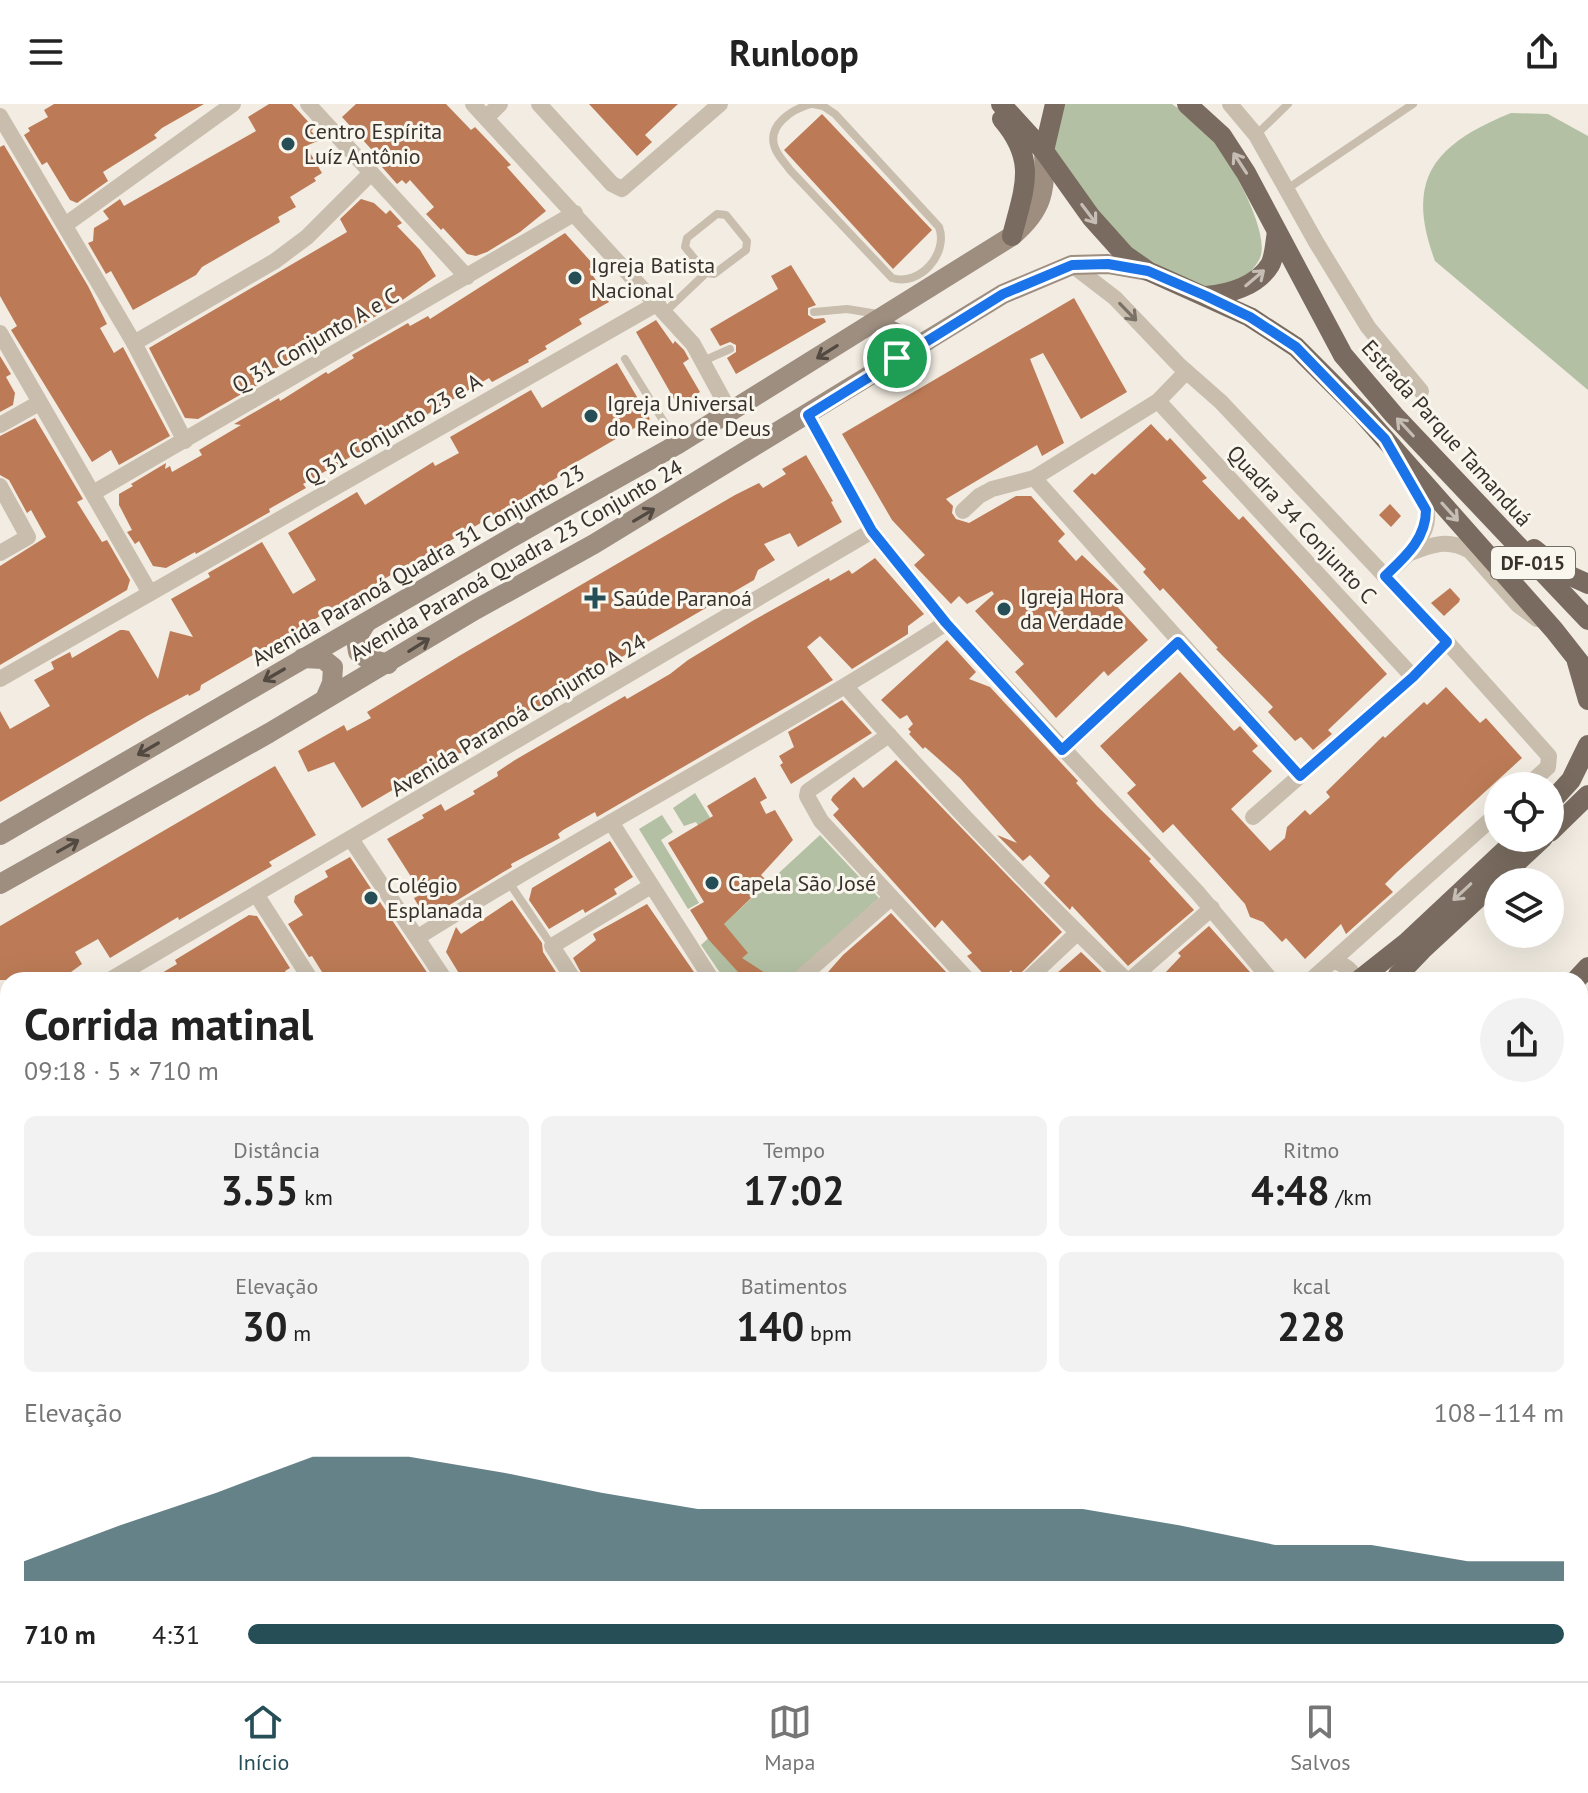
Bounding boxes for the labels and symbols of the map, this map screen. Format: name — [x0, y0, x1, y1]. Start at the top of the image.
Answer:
place label: Centro Espírita Luíz Antônio — [304, 117, 442, 170]
marker: Centro Espírita Luíz Antônio — [279, 135, 297, 153]
one-way arrow — [1232, 153, 1248, 175]
one-way arrow — [1081, 203, 1098, 224]
place label: Igreja Batista Nacional — [591, 251, 715, 304]
marker: Igreja Batista Nacional — [566, 269, 584, 287]
one-way arrow — [1245, 269, 1265, 287]
street label: Q 31 Conjunto A e C — [227, 281, 403, 399]
one-way arrow — [1118, 302, 1137, 321]
pin — [863, 324, 931, 392]
street label: Estrada Parque Tamanduá — [1356, 334, 1538, 532]
one-way arrow — [816, 345, 839, 361]
street label: Q 31 Conjunto 23 e A — [299, 367, 487, 491]
place label: Igreja Universal do Reino de Deus — [607, 389, 771, 442]
marker: Igreja Universal do Reino de Deus — [582, 407, 600, 425]
one-way arrow — [1396, 417, 1415, 437]
street label: Quadra 34 Conjunto C — [1221, 439, 1383, 609]
street label: Avenida Paranoá Quadra 23 Conjunto 24 — [345, 453, 687, 667]
street label: Avenida Paranoá Quadra 31 Conjunto 23 — [247, 458, 589, 672]
one-way arrow — [1441, 502, 1459, 522]
one-way arrow — [632, 506, 655, 522]
road number: DF-015 — [1491, 547, 1575, 579]
place label: Igreja Hora da Verdade — [1020, 582, 1125, 635]
place label: Saúde Paranoá — [613, 584, 752, 612]
marker: Saúde Paranoá — [584, 587, 606, 609]
marker: Igreja Hora da Verdade — [995, 600, 1013, 618]
street label: Avenida Paranoá Conjunto A 24 — [385, 628, 651, 802]
one-way arrow — [407, 637, 430, 653]
one-way arrow — [263, 667, 286, 683]
one-way arrow — [136, 742, 160, 757]
one-way arrow — [56, 837, 79, 853]
place label: Capela São José — [728, 869, 876, 897]
place label: Colégio Esplanada — [387, 871, 483, 924]
marker: Capela São José — [703, 874, 721, 892]
one-way arrow — [1452, 882, 1472, 900]
marker: Colégio Esplanada — [362, 889, 380, 907]

